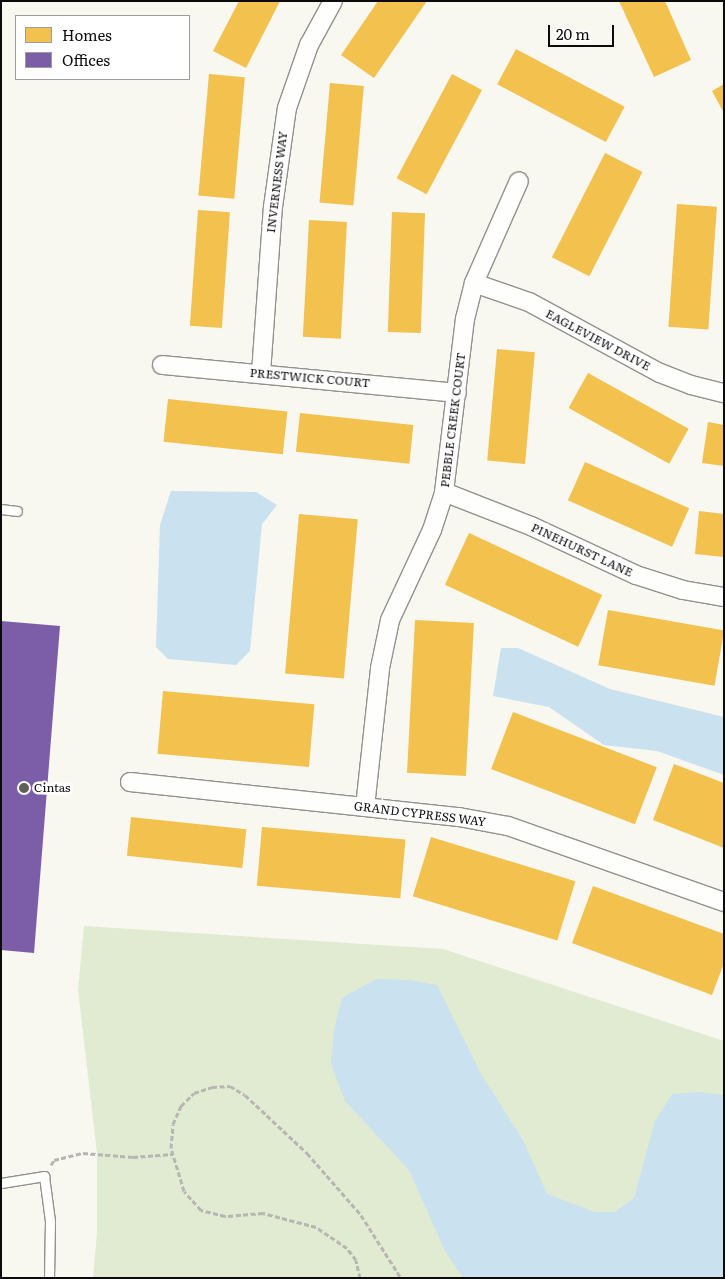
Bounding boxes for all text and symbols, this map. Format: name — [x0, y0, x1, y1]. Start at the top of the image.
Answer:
legend — [15, 15, 190, 80]
scale bar — [550, 15, 616, 47]
text: 20 m — [556, 22, 590, 45]
text: Homes — [62, 23, 112, 46]
text: Offices — [62, 48, 110, 71]
street label: INVERNESS WAY — [264, 130, 290, 234]
street label: EAGLEVIEW DRIVE — [543, 306, 653, 374]
street label: PEBBLE CREEK COURT — [438, 352, 468, 488]
street label: PRESTWICK COURT — [249, 366, 371, 390]
street label: PINEHURST LANE — [529, 520, 635, 580]
place label: Cintas — [34, 781, 70, 795]
marker: Cintas — [18, 782, 30, 794]
street label: GRAND CYPRESS WAY — [353, 799, 487, 829]

